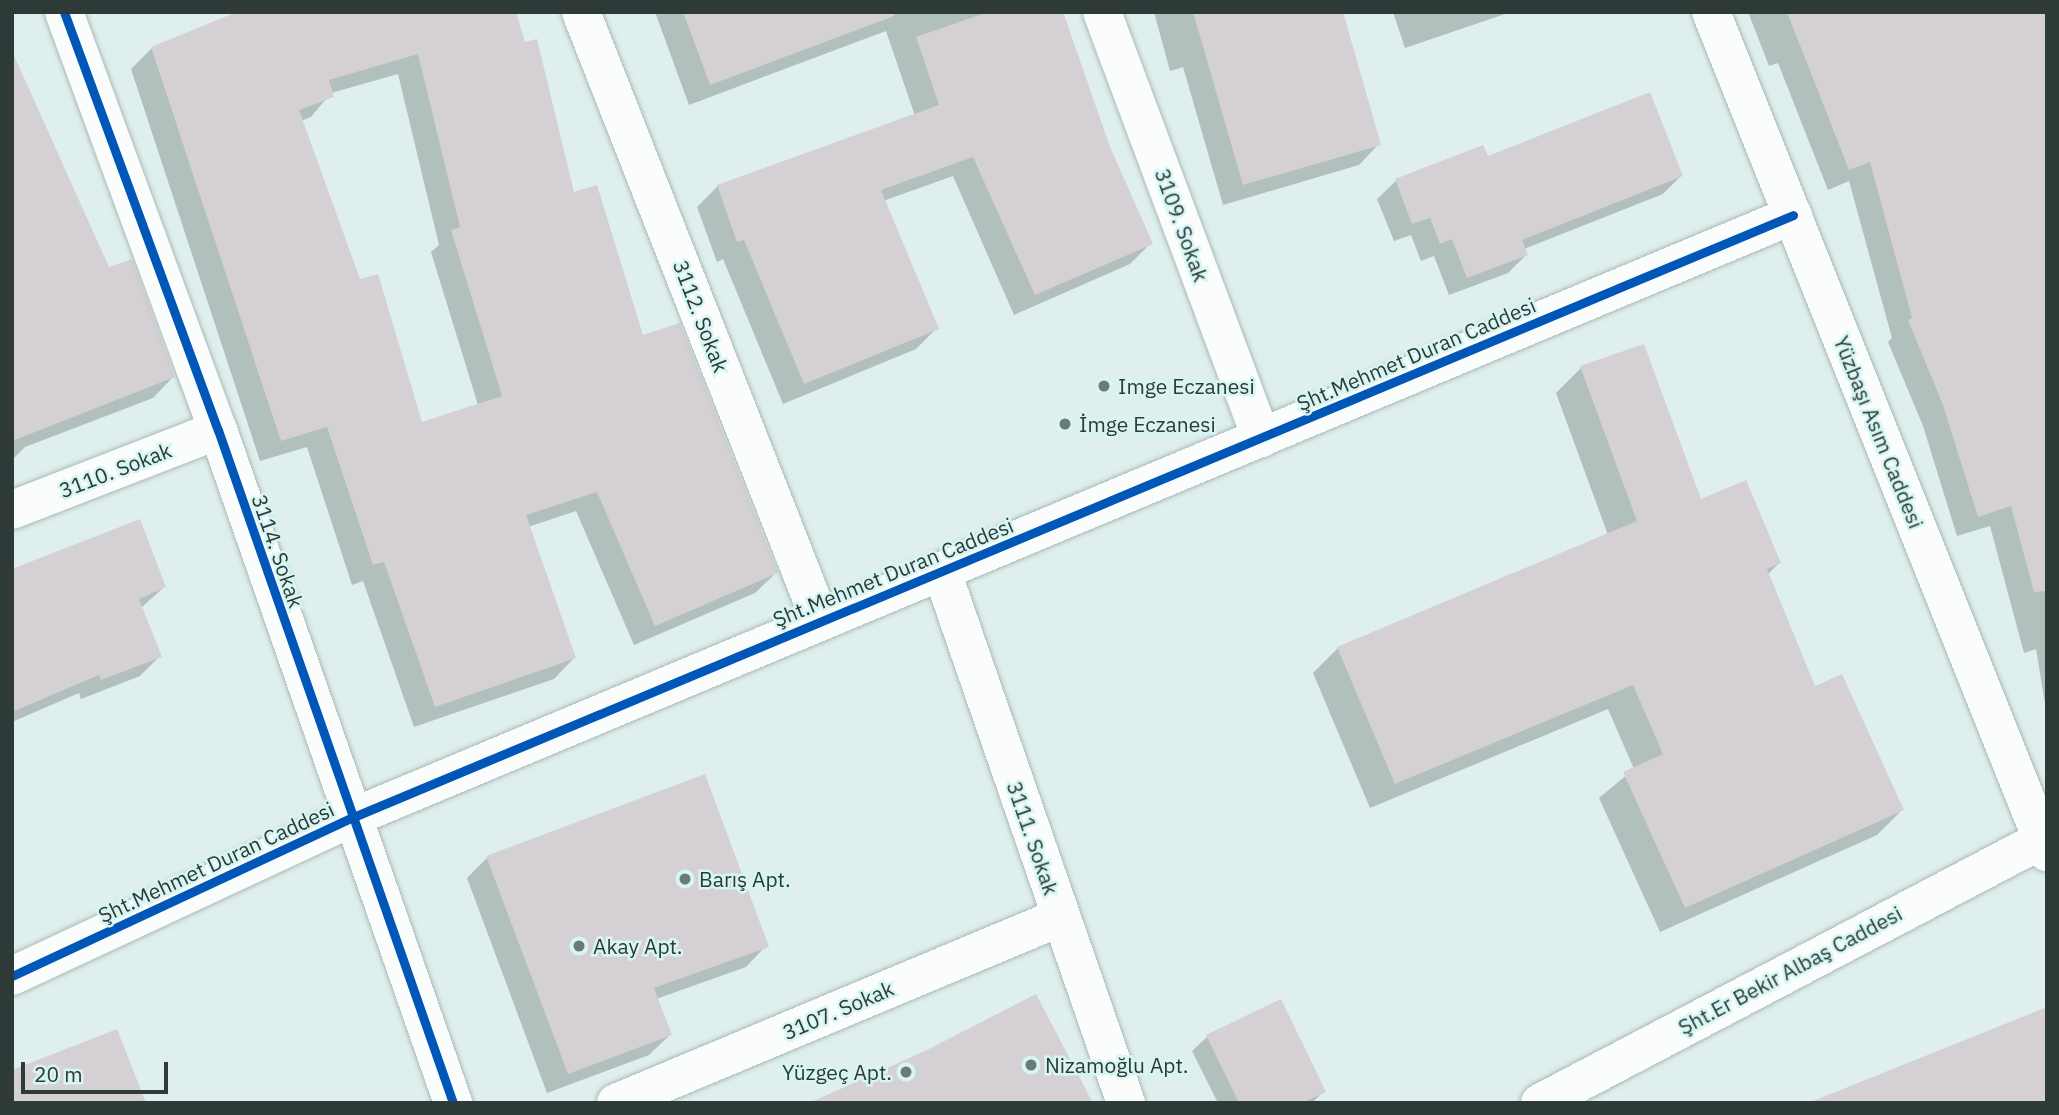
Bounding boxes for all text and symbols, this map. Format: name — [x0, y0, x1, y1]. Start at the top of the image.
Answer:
street label: 3109. Sokak — [1150, 165, 1214, 285]
street label: 3112. Sokak — [668, 256, 734, 376]
street label: Şht.Mehmet Duran Caddesi — [1293, 292, 1539, 416]
street label: Yüzbaşı Asım Caddesi — [1829, 332, 1929, 532]
place label: Imge Eczanesi — [1118, 373, 1255, 399]
marker: Imge Eczanesi — [1096, 378, 1112, 394]
place label: İmge Eczanesi — [1079, 411, 1216, 437]
marker: İmge Eczanesi — [1057, 416, 1073, 432]
street label: 3110. Sokak — [55, 437, 175, 503]
street label: 3114. Sokak — [247, 491, 309, 611]
street label: Şht.Mehmet Duran Caddesi — [769, 512, 1017, 632]
street label: 3111. Sokak — [1002, 778, 1064, 898]
street label: Şht.Mehmet Duran Caddesi — [94, 796, 338, 928]
place label: Barış Apt. — [699, 866, 791, 892]
marker: Barış Apt. — [677, 871, 693, 887]
street label: Şht.Er Bekir Albaş Caddesi — [1674, 900, 1906, 1040]
place label: Akay Apt. — [593, 933, 683, 959]
marker: Akay Apt. — [571, 938, 587, 954]
street label: 3107. Sokak — [779, 975, 897, 1045]
scale bar — [24, 1048, 172, 1092]
place label: Nizamoğlu Apt. — [1045, 1052, 1188, 1078]
marker: Nizamoğlu Apt. — [1023, 1057, 1039, 1073]
place label: Yüzgeç Apt. — [782, 1059, 892, 1085]
text: 20 m — [34, 1060, 83, 1088]
marker: Yüzgeç Apt. — [898, 1064, 914, 1080]

